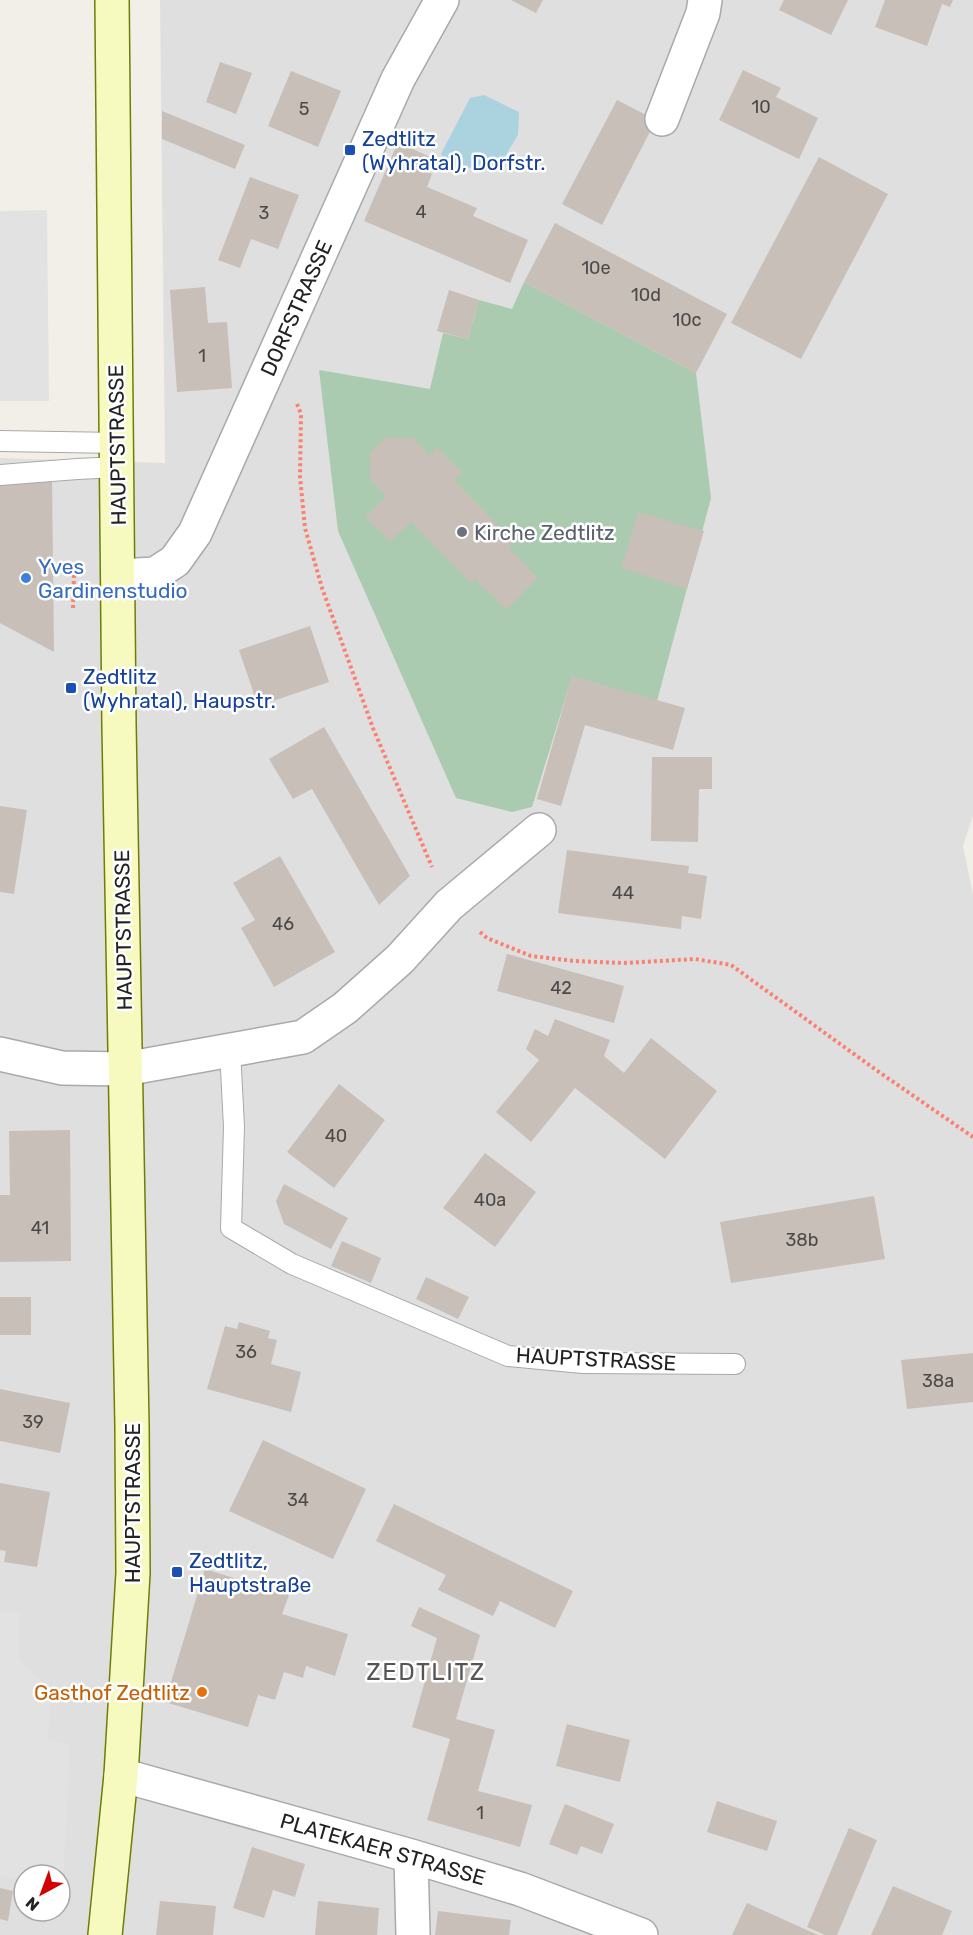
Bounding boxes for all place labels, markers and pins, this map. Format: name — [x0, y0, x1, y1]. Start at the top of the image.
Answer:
place label: Zedtlitz (Wyhratal), Dorfstr. — [362, 126, 546, 175]
marker: Zedtlitz (Wyhratal), Dorfstr. — [343, 143, 357, 157]
place label: Kirche Zedtlitz — [474, 520, 615, 545]
marker: Kirche Zedtlitz — [455, 525, 469, 539]
place label: Yves Gardinenstudio — [38, 554, 188, 603]
marker: Yves Gardinenstudio — [19, 571, 33, 585]
place label: Zedtlitz (Wyhratal), Haupstr. — [83, 664, 276, 713]
marker: Zedtlitz (Wyhratal), Haupstr. — [64, 681, 78, 695]
place label: Zedtlitz, Hauptstraße — [189, 1548, 311, 1597]
marker: Zedtlitz, Hauptstraße — [170, 1565, 184, 1579]
place label: Gasthof Zedtlitz — [34, 1680, 190, 1705]
marker: Gasthof Zedtlitz — [195, 1685, 209, 1699]

